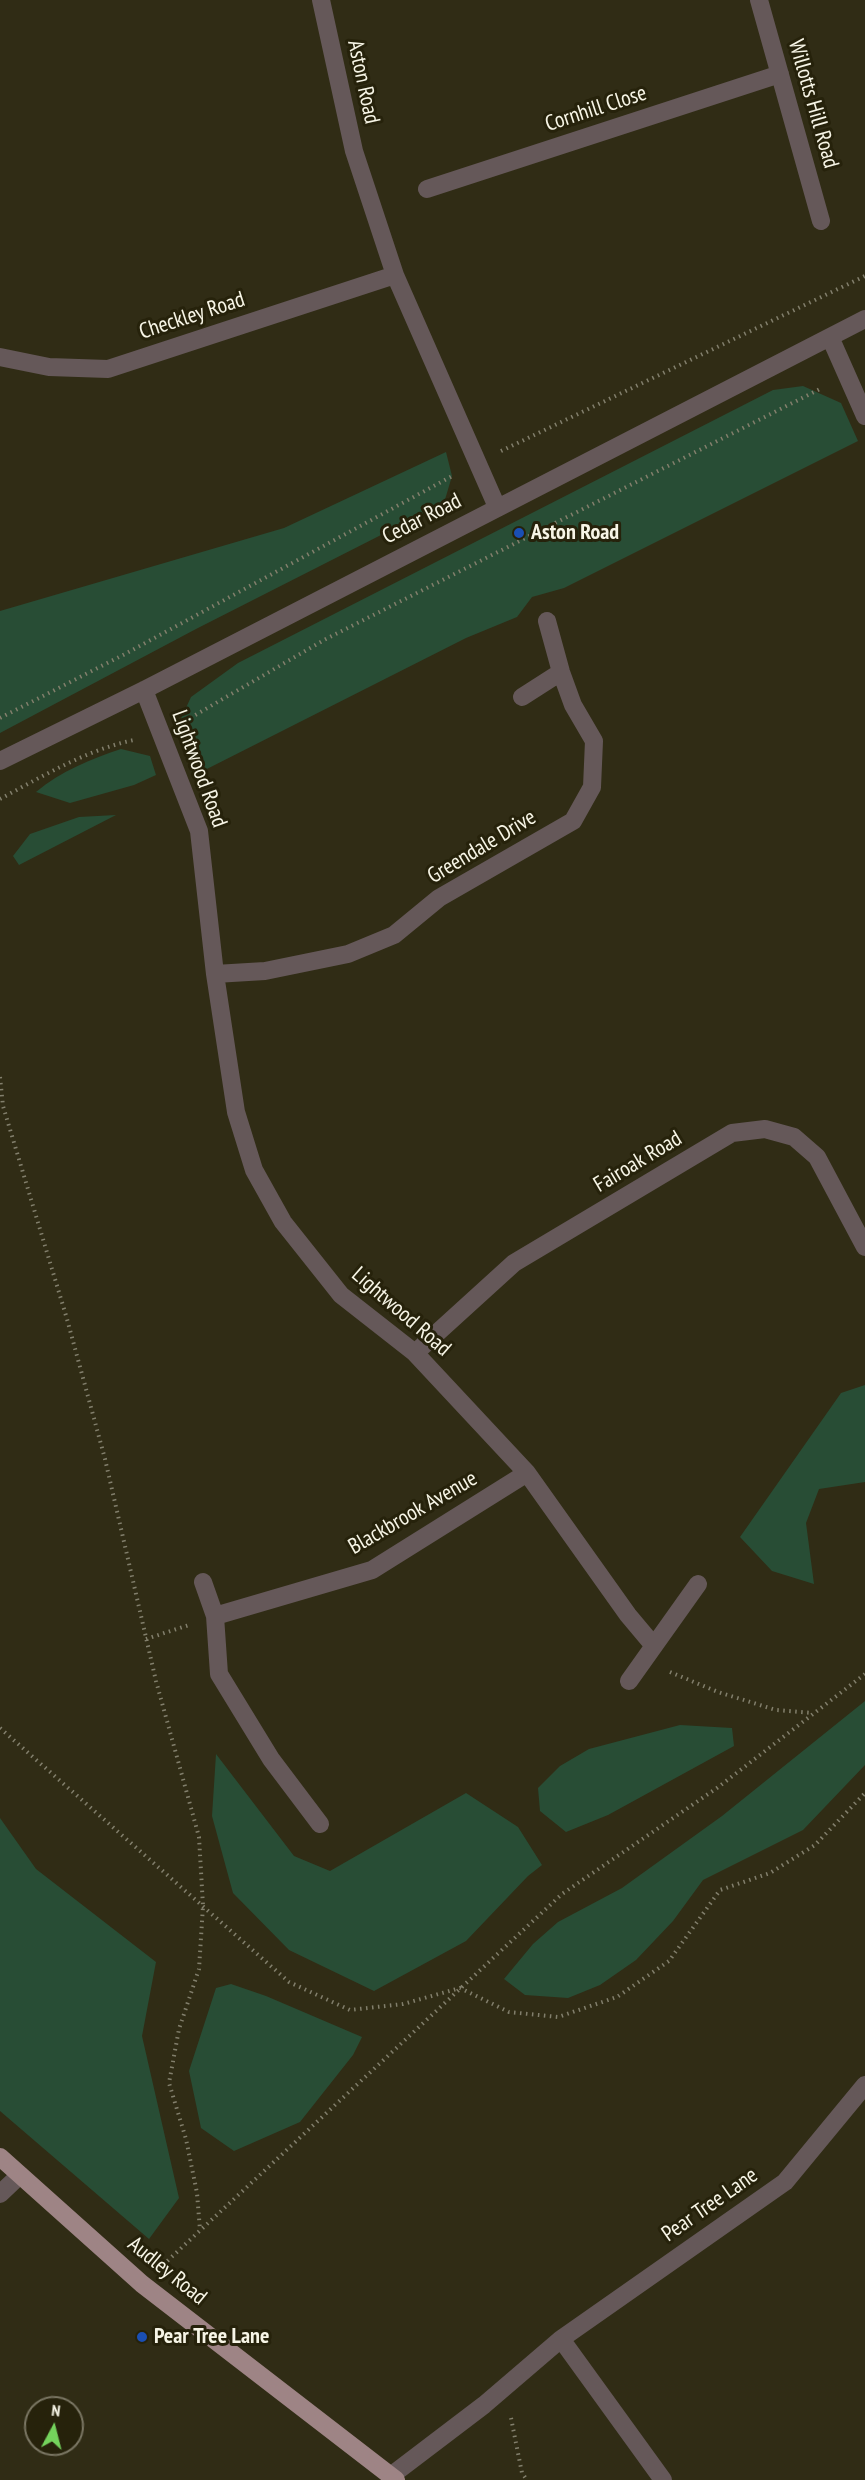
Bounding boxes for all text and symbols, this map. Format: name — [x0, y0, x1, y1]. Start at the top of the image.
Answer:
street label: Willotts Hill Road — [782, 37, 844, 171]
street label: Aston Road — [341, 38, 385, 126]
street label: Cornhill Close — [542, 80, 650, 138]
street label: Checkley Road — [136, 287, 248, 345]
street label: Cedar Road — [378, 488, 466, 550]
place label: Aston Road — [531, 520, 619, 546]
marker: Aston Road — [512, 526, 526, 540]
street label: Lightwood Road — [166, 707, 232, 831]
street label: Greendale Drive — [423, 804, 541, 890]
street label: Fairoak Road — [589, 1126, 687, 1198]
street label: Lightwood Road — [346, 1262, 456, 1362]
street label: Blackbrook Avenue — [344, 1466, 482, 1560]
street label: Pear Tree Lane — [657, 2162, 763, 2248]
street label: Audley Road — [122, 2231, 212, 2311]
place label: Pear Tree Lane — [154, 2324, 269, 2350]
marker: Pear Tree Lane — [135, 2330, 149, 2344]
north arrow — [24, 2396, 84, 2456]
text: N — [50, 2400, 61, 2421]

